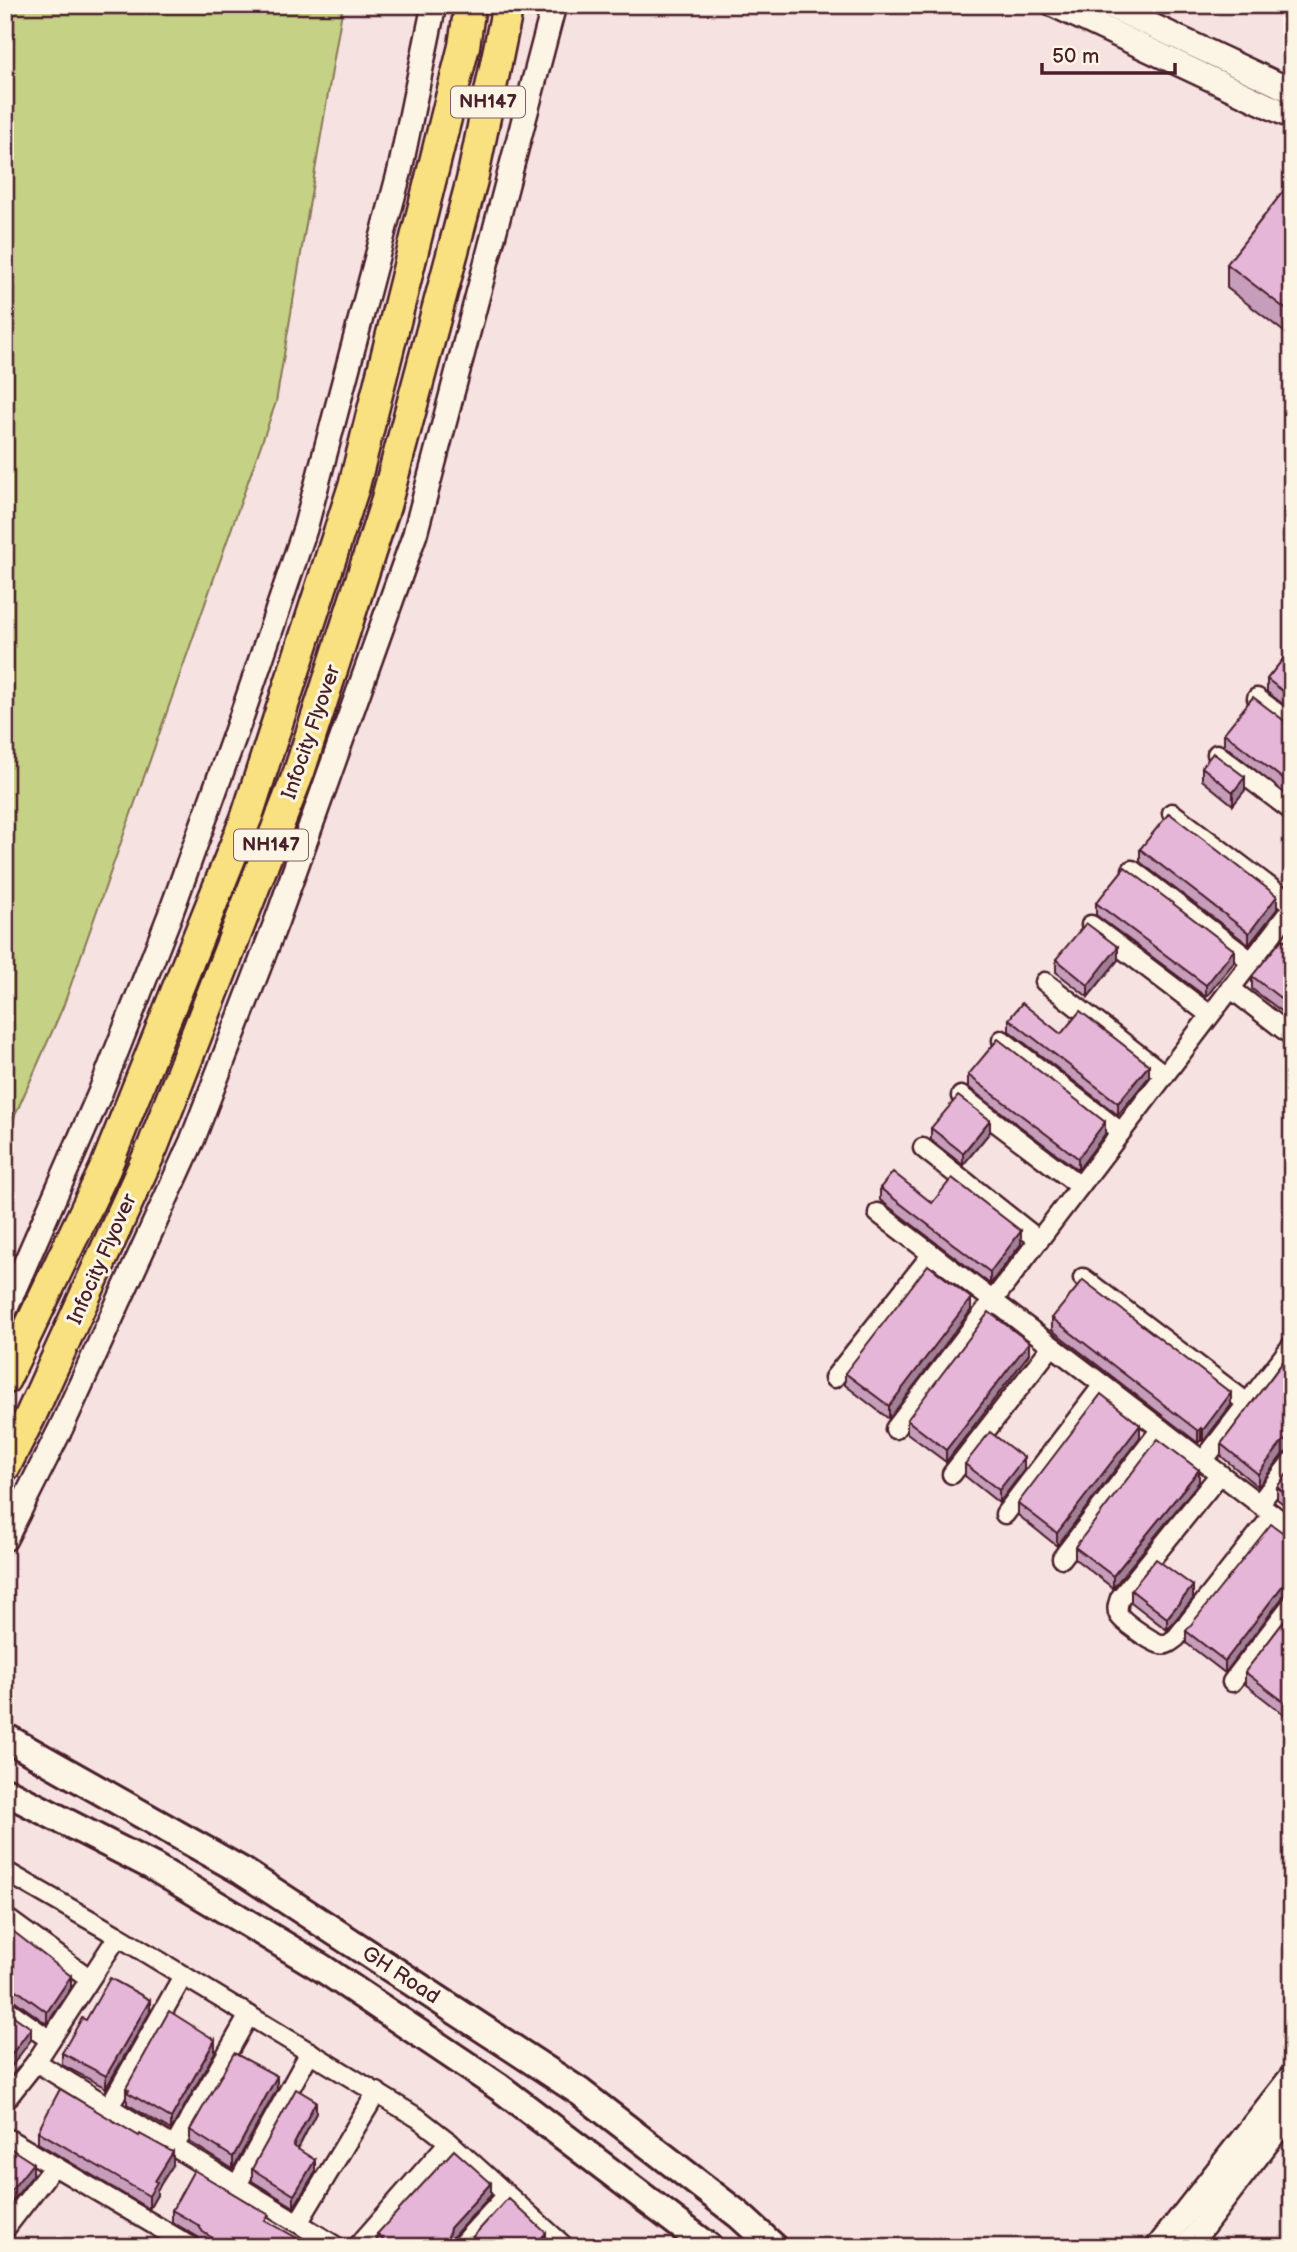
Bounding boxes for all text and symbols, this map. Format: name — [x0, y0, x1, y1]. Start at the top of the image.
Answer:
scale bar — [1042, 32, 1174, 76]
text: 50 m — [1052, 44, 1099, 69]
road number: NH147 — [451, 86, 525, 118]
street label: Infocity Flyover — [276, 661, 346, 802]
road number: NH147 — [234, 830, 308, 860]
street label: Infocity Flyover — [62, 1189, 142, 1328]
street label: GH Road — [357, 1941, 445, 2009]

